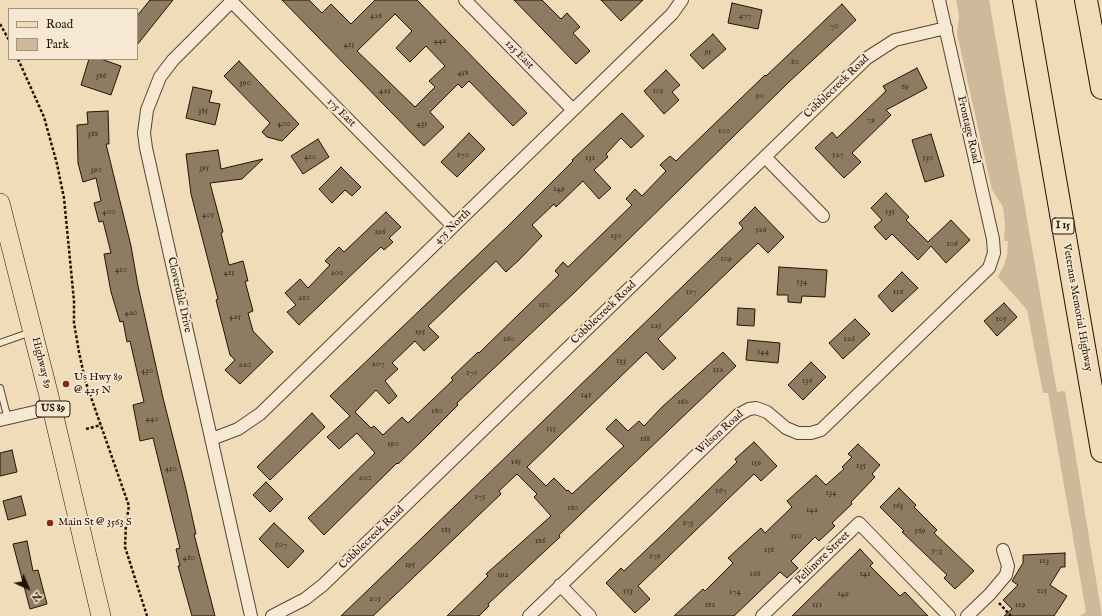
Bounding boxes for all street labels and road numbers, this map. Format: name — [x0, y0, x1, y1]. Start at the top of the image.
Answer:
street label: 125 East — [502, 38, 536, 72]
street label: Cobblecreek Road — [802, 53, 872, 121]
street label: Frontage Road — [954, 95, 982, 165]
street label: 175 East — [324, 96, 358, 130]
street label: 475 North — [432, 206, 474, 248]
road number: I 15 — [1052, 218, 1074, 234]
street label: Veterans Memorial Highway — [1059, 243, 1095, 373]
street label: Cloverdale Drive — [164, 256, 194, 334]
street label: Cobblecreek Road — [569, 279, 639, 347]
street label: Highway 89 — [28, 336, 54, 390]
road number: US 89 — [36, 401, 70, 417]
street label: Wilson Road — [694, 408, 746, 458]
street label: Cobblecreek Road — [337, 504, 407, 572]
street label: Pellinore Street — [793, 529, 853, 587]

